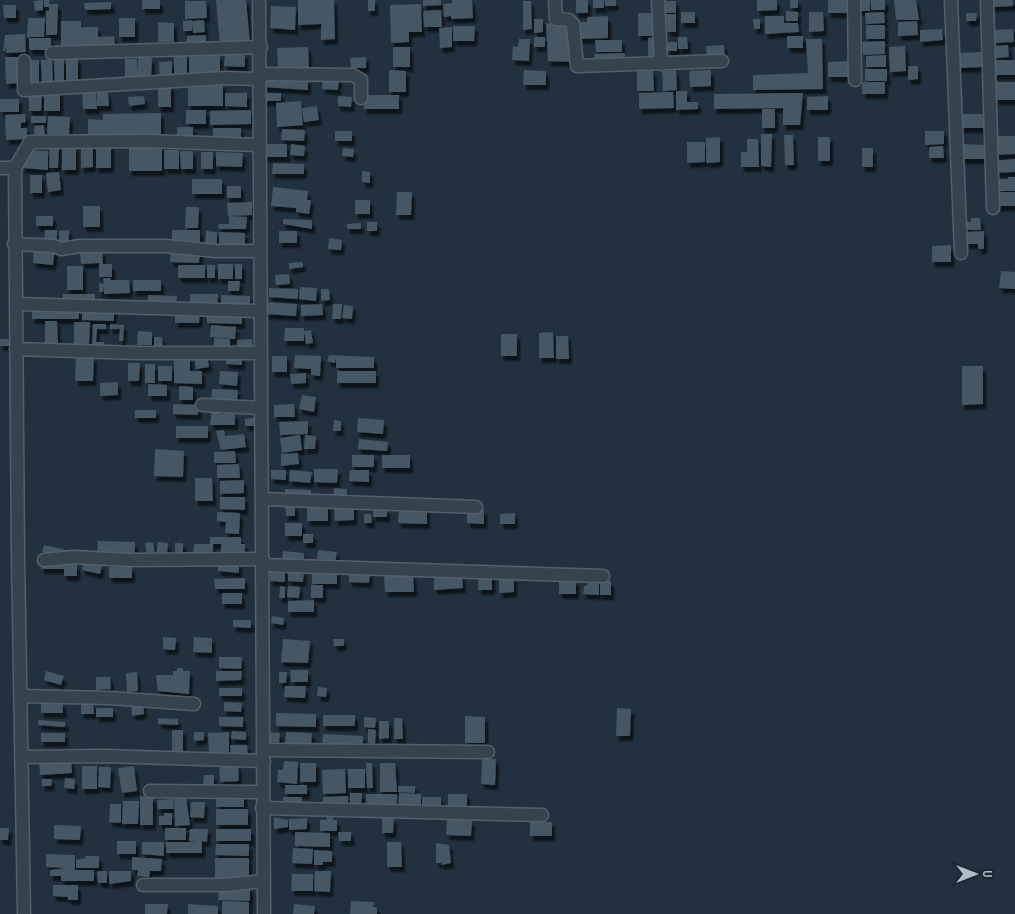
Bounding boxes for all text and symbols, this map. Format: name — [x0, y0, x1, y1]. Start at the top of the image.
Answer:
north arrow — [950, 849, 1000, 899]
text: U — [979, 870, 996, 878]

